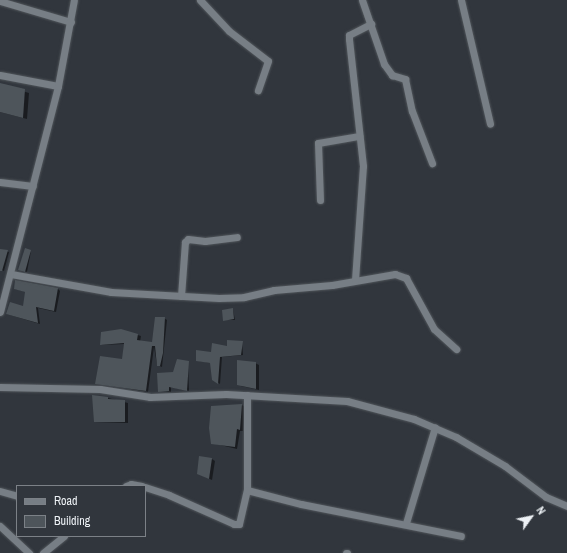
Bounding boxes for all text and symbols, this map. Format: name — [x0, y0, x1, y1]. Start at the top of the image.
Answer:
legend — [16, 485, 146, 537]
text: Road — [54, 493, 78, 509]
north arrow — [511, 497, 551, 537]
text: N — [533, 504, 549, 517]
text: Building — [54, 513, 90, 529]

